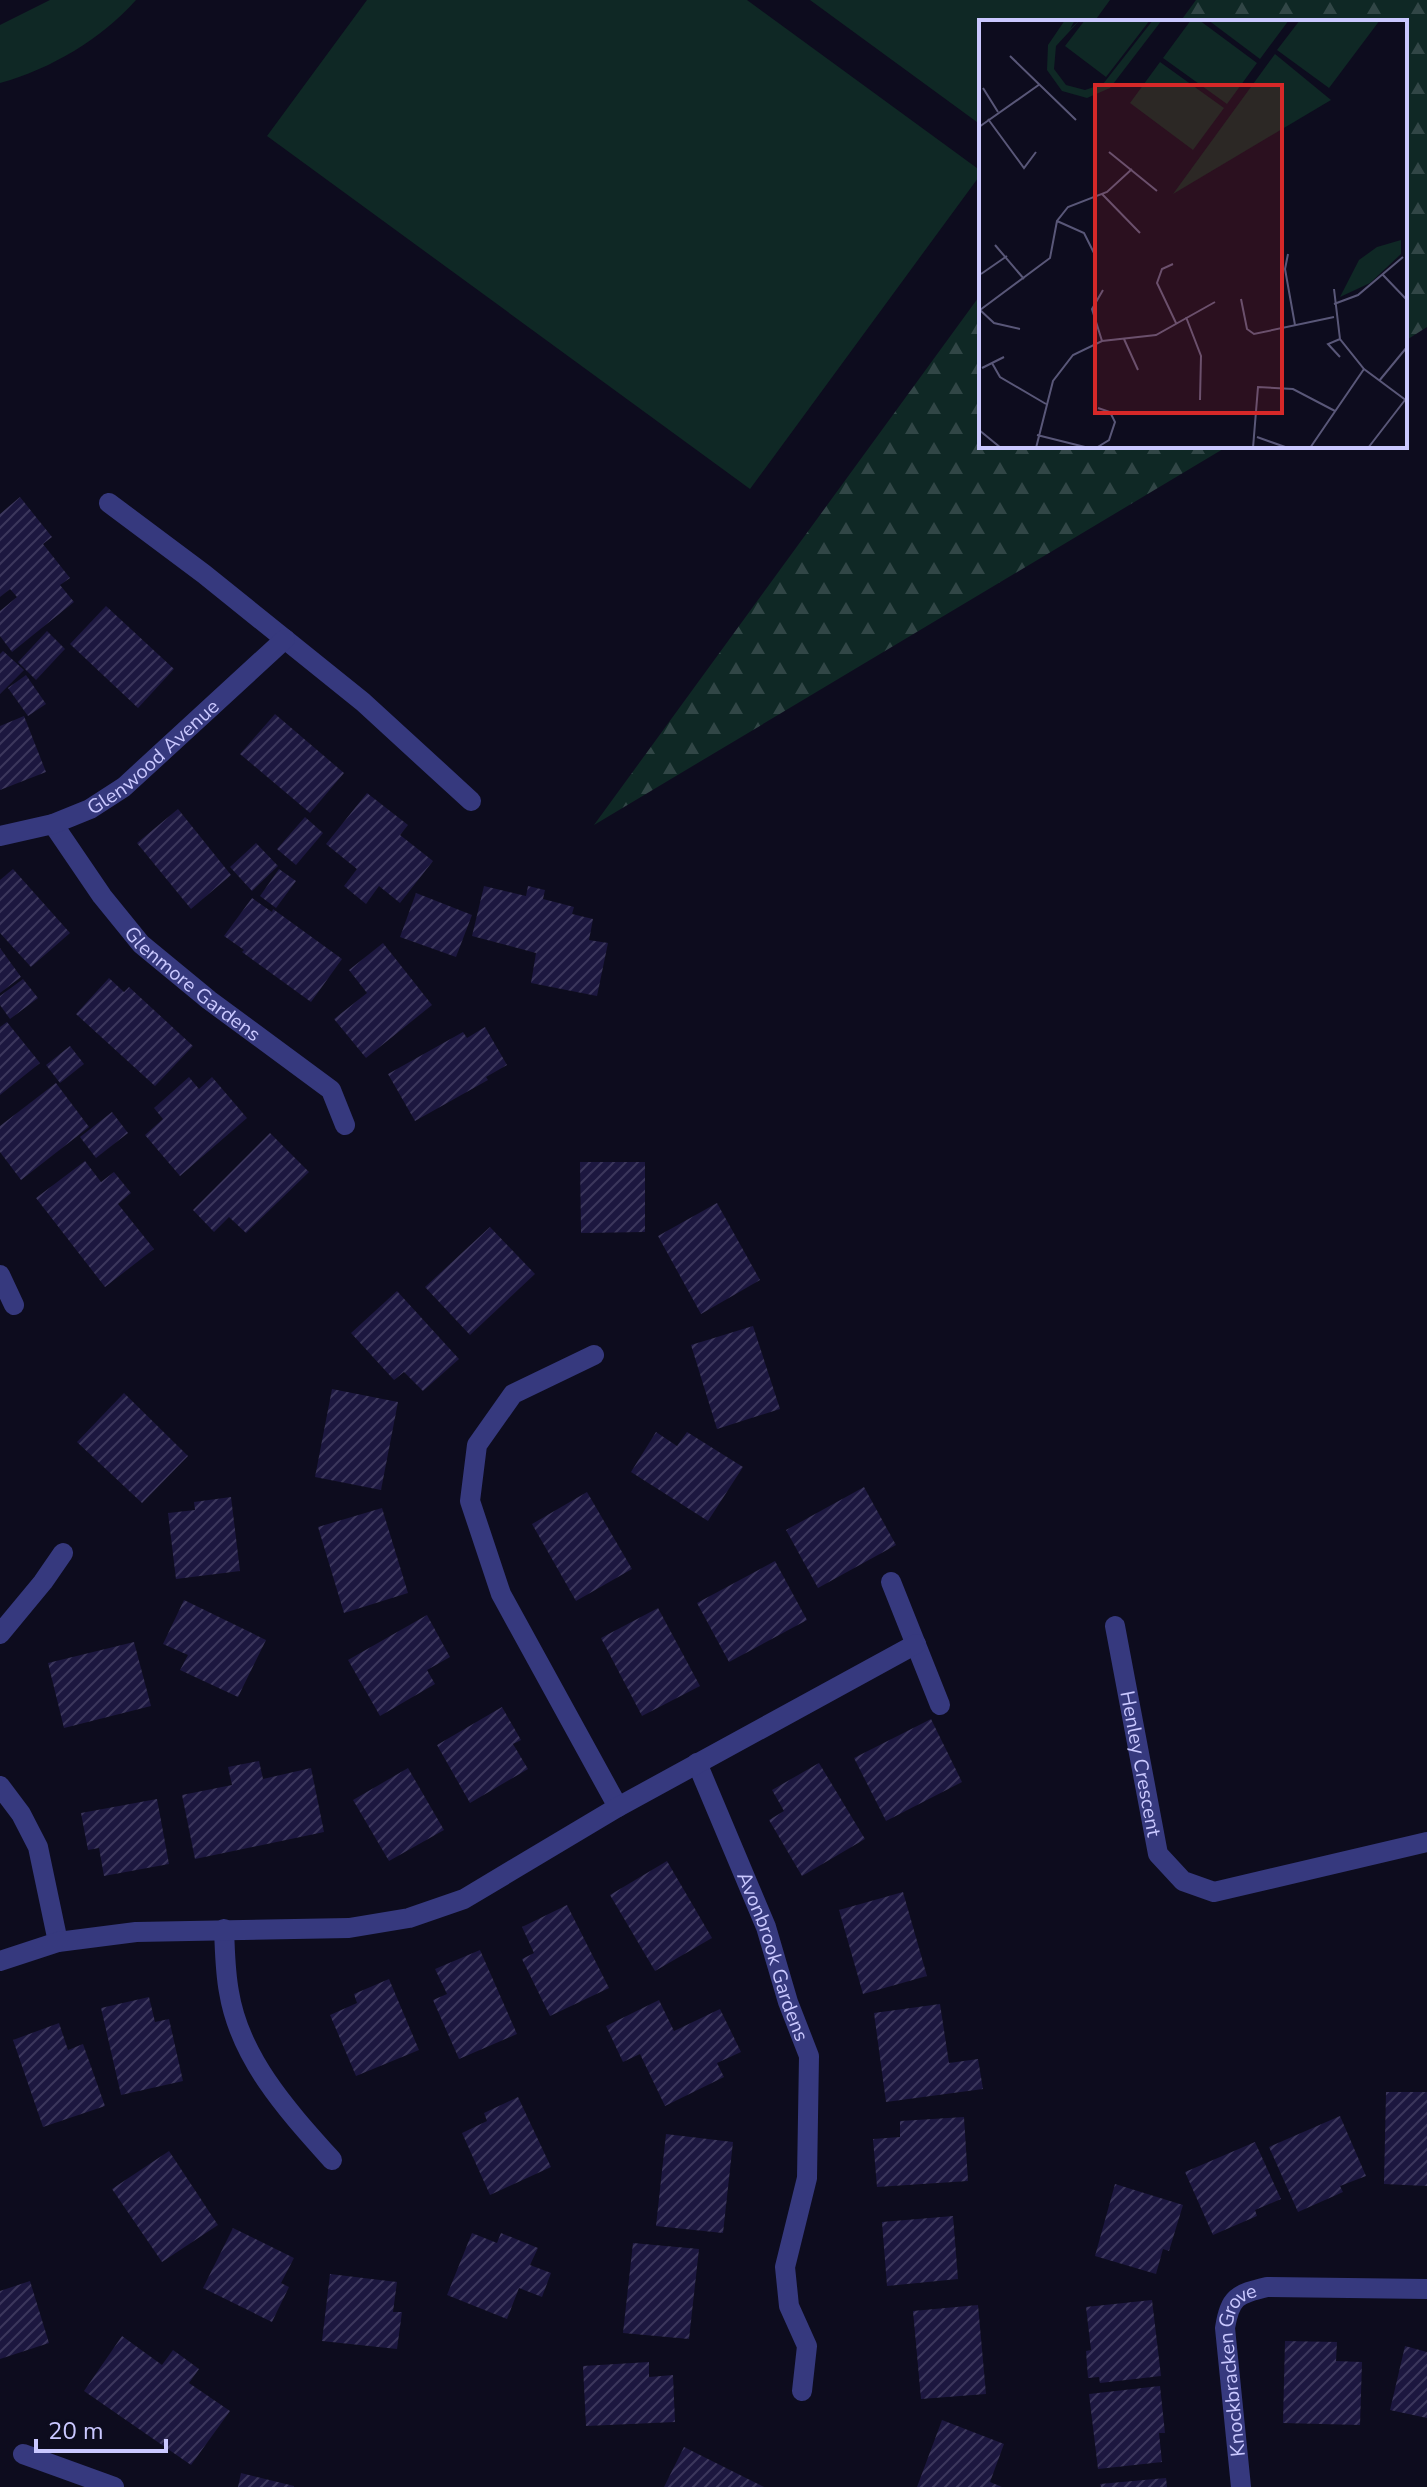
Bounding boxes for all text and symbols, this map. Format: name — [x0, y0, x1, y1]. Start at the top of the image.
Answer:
inset map — [979, 20, 1407, 448]
street label: Glenwood Avenue — [82, 693, 225, 821]
street label: Glenmore Gardens — [118, 920, 266, 1047]
street label: Henley Crescent — [1114, 1688, 1168, 1840]
street label: Avonbrook Gardens — [731, 1867, 815, 2045]
street label: Knockbracken Grove — [1212, 2277, 1260, 2458]
scale bar — [36, 2403, 166, 2453]
text: 20 m — [48, 2415, 104, 2447]

